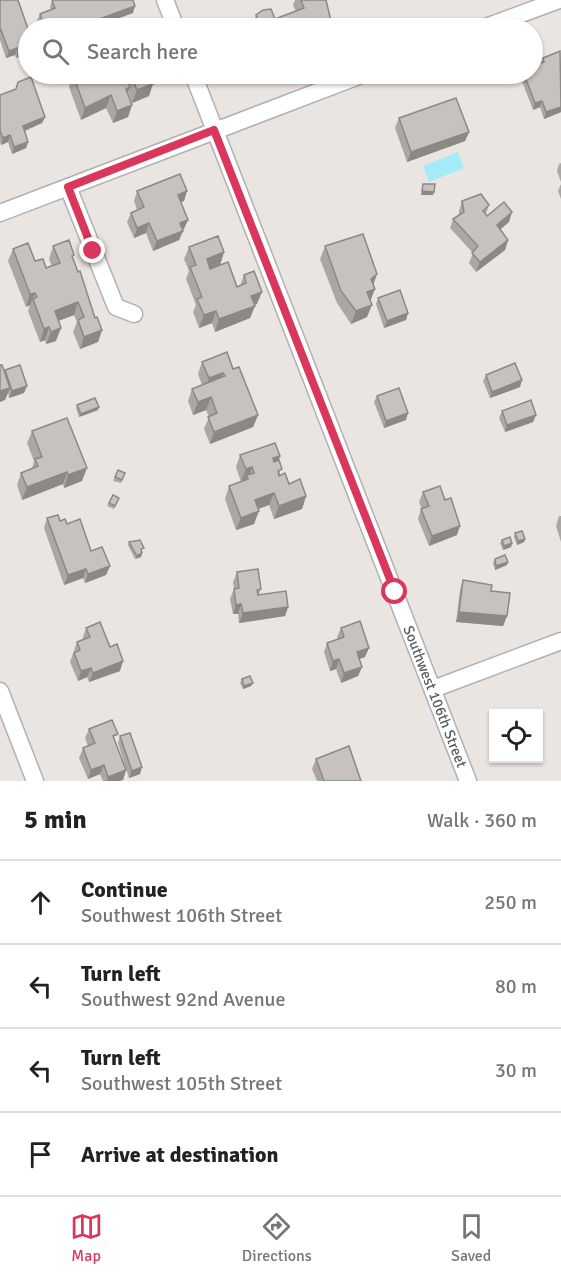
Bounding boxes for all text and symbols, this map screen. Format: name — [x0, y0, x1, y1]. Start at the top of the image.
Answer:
search box — [18, 18, 543, 84]
icon: search — [39, 35, 72, 68]
text: Search here — [87, 38, 198, 65]
route end — [79, 237, 105, 263]
route start — [381, 578, 407, 604]
street label: Southwest 106th Street — [399, 623, 471, 770]
map controls — [489, 709, 543, 763]
button: locate — [489, 709, 543, 763]
text: 5 min — [24, 804, 87, 836]
text: Walk · 360 m — [427, 808, 537, 833]
text: Continue — [81, 876, 168, 903]
icon: ahead — [24, 886, 57, 919]
text: 250 m — [484, 890, 537, 915]
text: Southwest 106th Street — [81, 903, 282, 928]
text: Turn left — [81, 960, 161, 987]
icon: left — [24, 970, 57, 1003]
text: 80 m — [495, 974, 537, 999]
text: Southwest 92nd Avenue — [81, 987, 285, 1012]
text: Turn left — [81, 1044, 161, 1071]
icon: left — [24, 1054, 57, 1087]
text: 30 m — [495, 1058, 537, 1083]
text: Southwest 105th Street — [81, 1071, 282, 1096]
icon: arrive — [24, 1138, 57, 1171]
text: Arrive at destination — [81, 1141, 278, 1168]
tab: Map — [70, 1210, 103, 1266]
tab: Directions — [242, 1210, 312, 1266]
tab: Saved — [451, 1210, 491, 1266]

